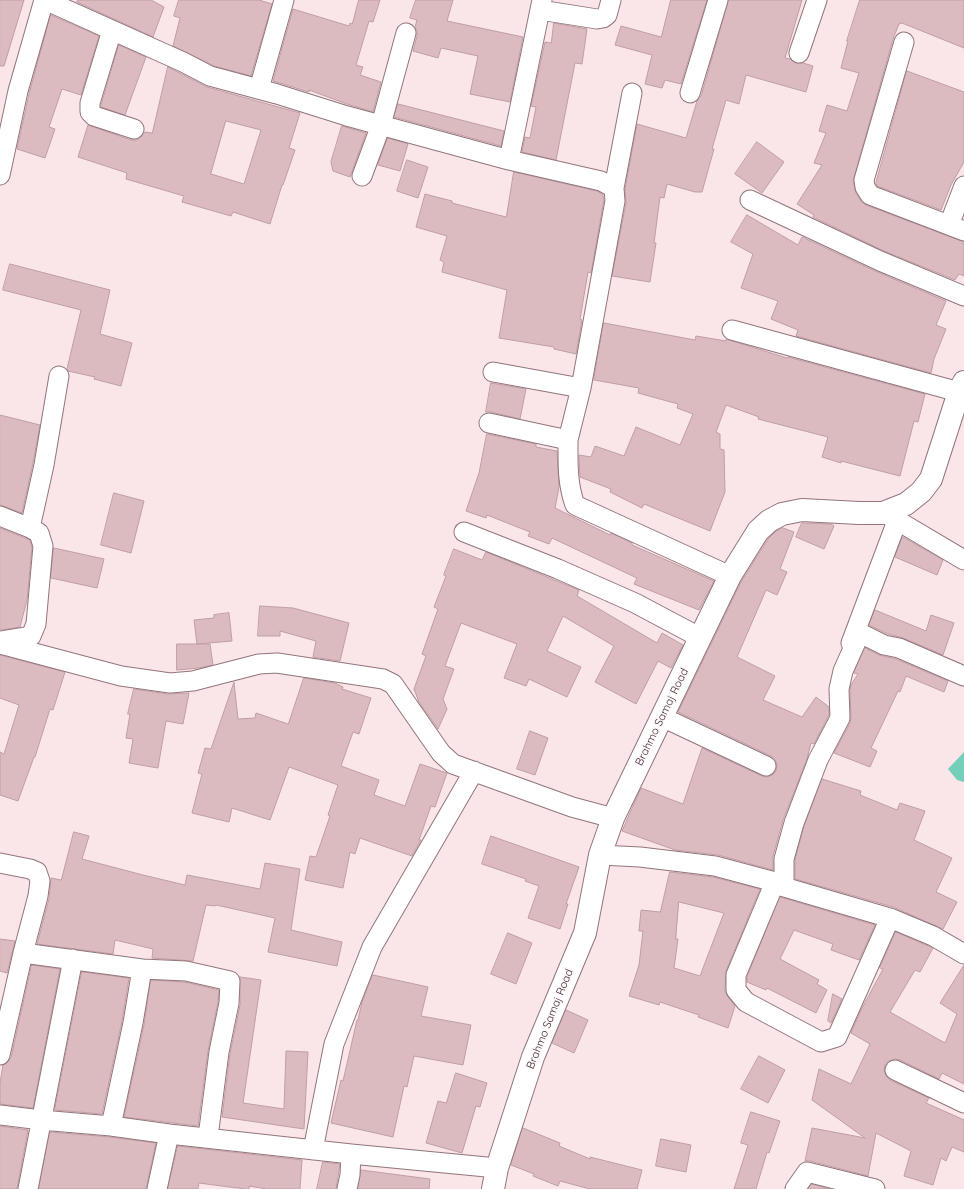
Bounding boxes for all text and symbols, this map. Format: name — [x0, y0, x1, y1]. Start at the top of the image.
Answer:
street label: Brahmo Samaj Road — [633, 666, 691, 768]
street label: Brahmo Samaj Road — [524, 967, 576, 1071]

